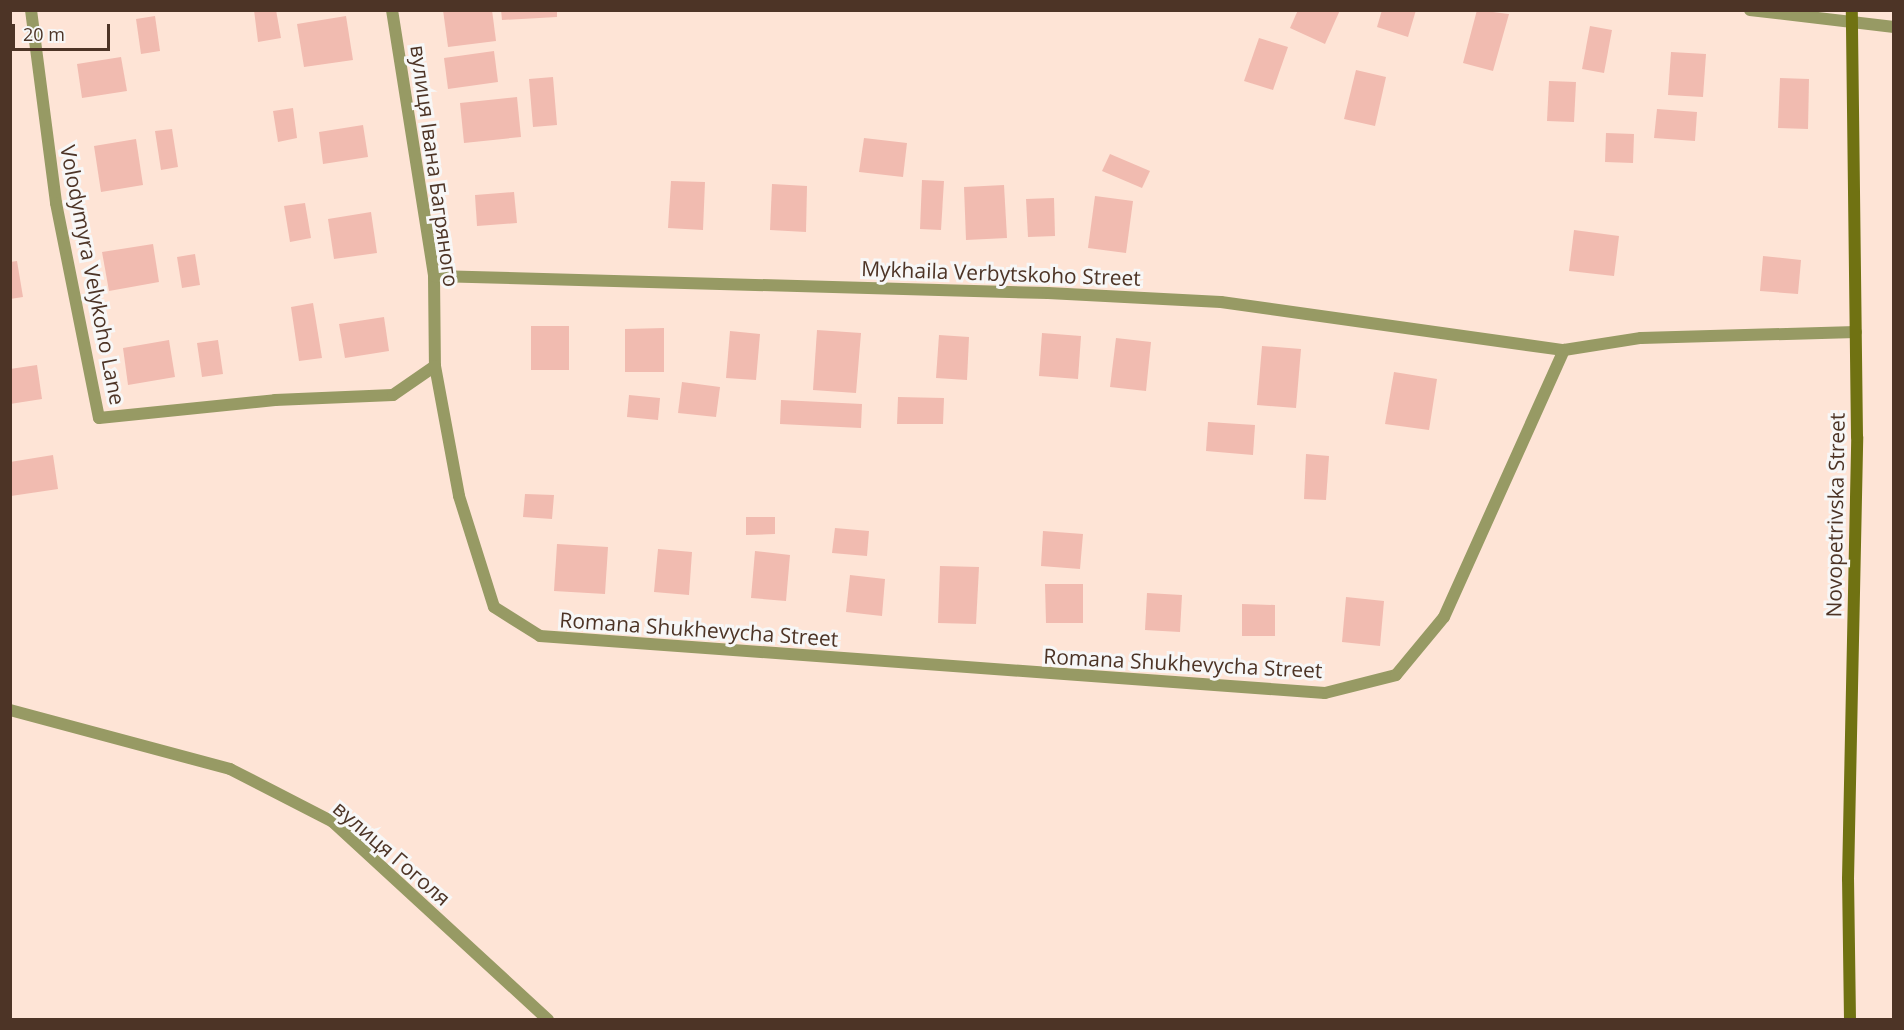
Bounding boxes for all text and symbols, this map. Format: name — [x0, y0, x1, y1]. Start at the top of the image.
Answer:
scale bar — [15, 12, 112, 50]
text: 20 m — [23, 22, 65, 46]
street label: вулиця Івана Багряного — [406, 44, 464, 288]
street label: Volodymyra Velykoho Lane — [55, 143, 131, 407]
street label: Mykhaila Verbytskoho Street — [861, 256, 1141, 290]
street label: Novopetrivska Street — [1821, 412, 1849, 618]
street label: Romana Shukhevycha Street — [559, 607, 839, 651]
street label: Romana Shukhevycha Street — [1043, 643, 1323, 683]
street label: вулиця Гоголя — [328, 795, 456, 911]

